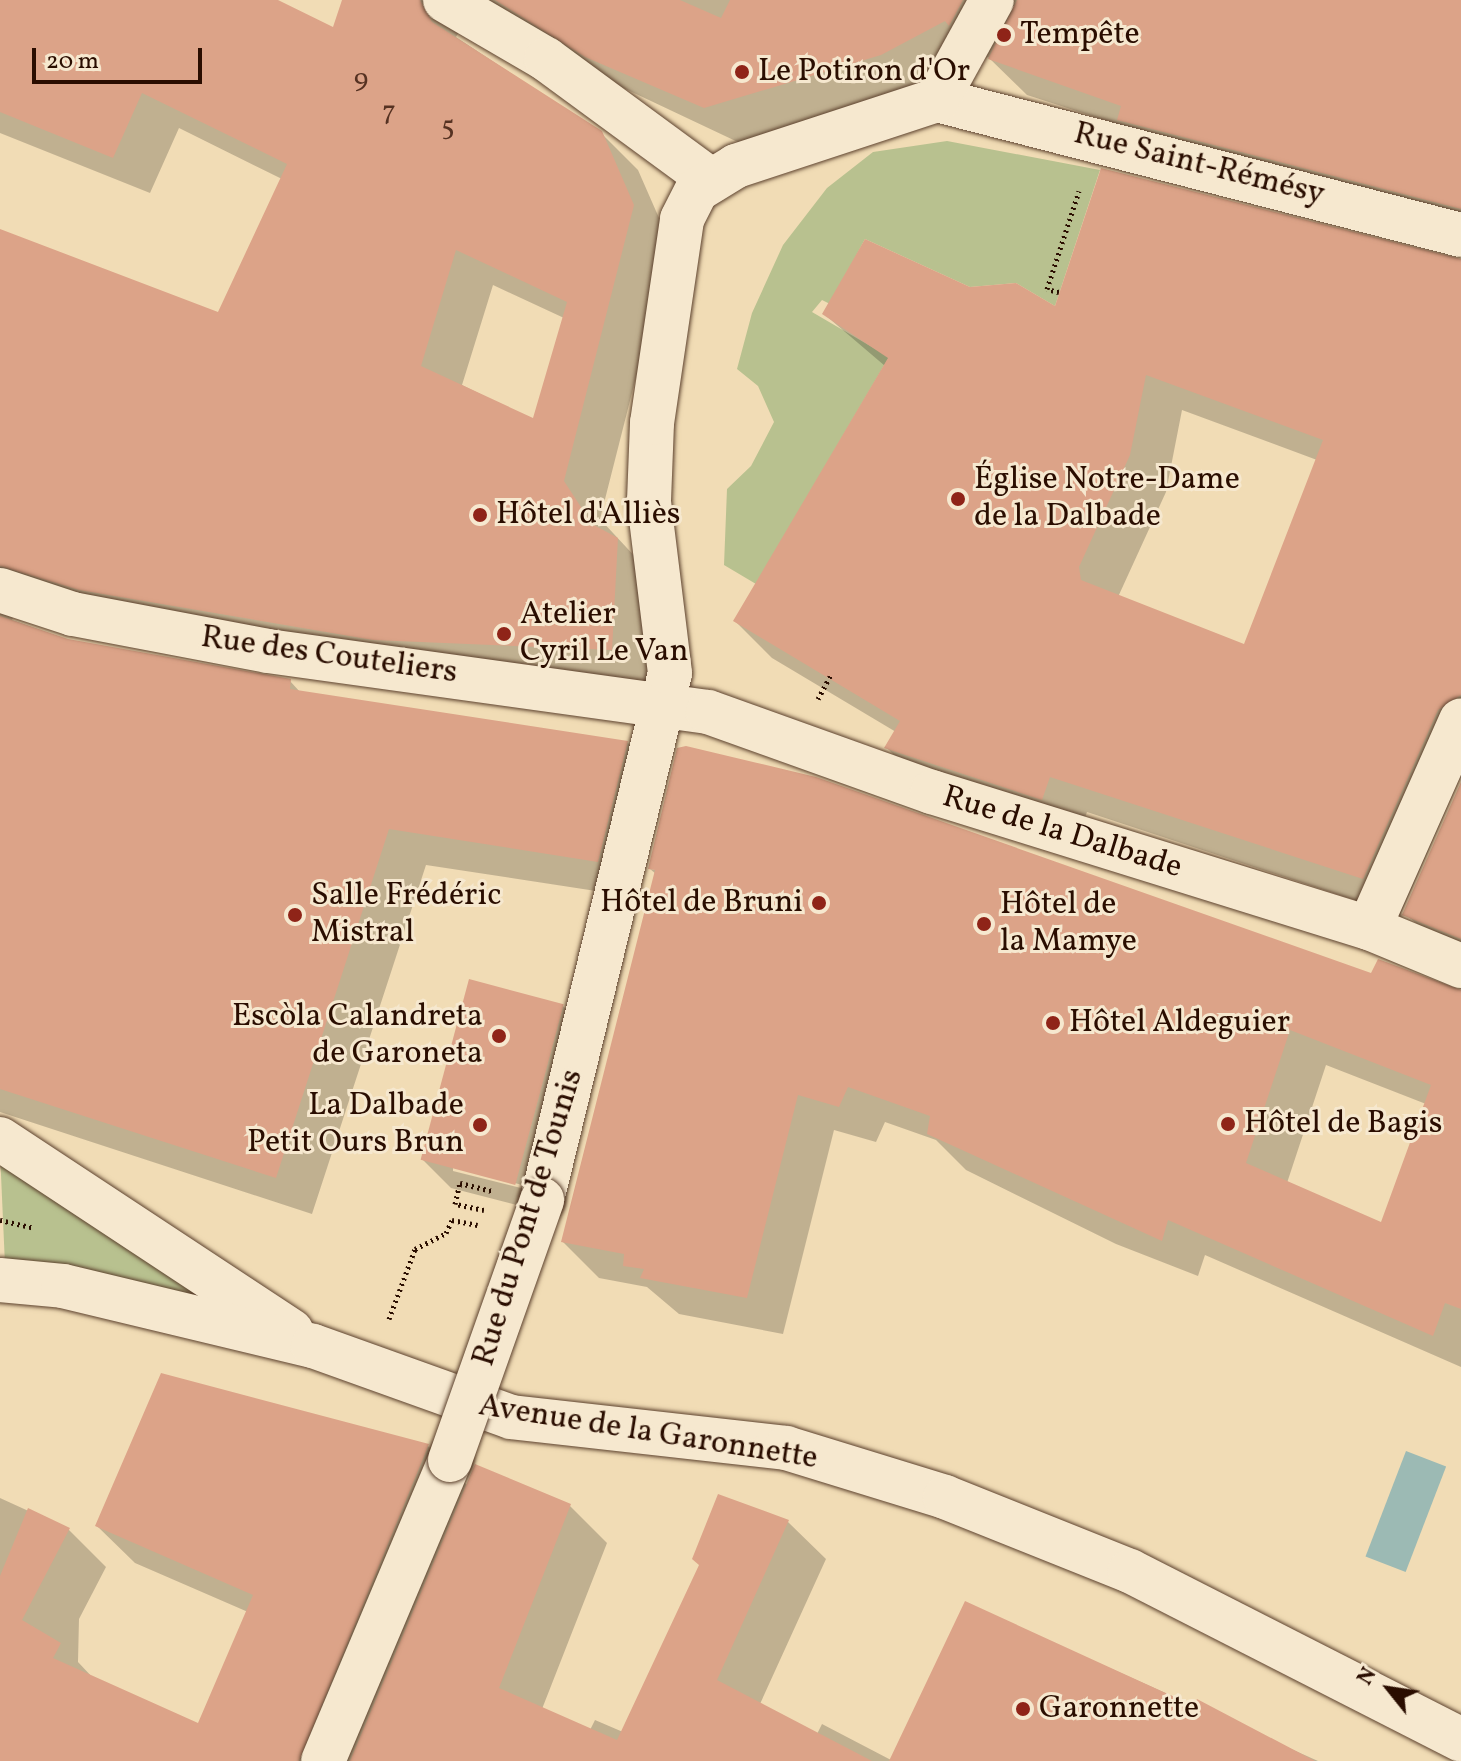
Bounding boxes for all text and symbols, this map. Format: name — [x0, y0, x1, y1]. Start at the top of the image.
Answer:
place label: Tempête — [1020, 16, 1140, 54]
marker: Tempête — [995, 26, 1013, 44]
scale bar — [36, 32, 206, 82]
text: 20 m — [46, 45, 99, 79]
place label: Le Potiron d'Or — [758, 53, 970, 91]
house number: 9 — [354, 63, 368, 97]
marker: Le Potiron d'Or — [733, 63, 751, 81]
house number: 7 — [382, 95, 396, 129]
house number: 5 — [441, 111, 455, 145]
street label: Rue Saint-Rémésy — [1070, 115, 1328, 215]
place label: Église Notre-Dame de la Dalbade — [974, 462, 1240, 537]
marker: Église Notre-Dame de la Dalbade — [949, 490, 967, 508]
place label: Hôtel d'Alliès — [496, 496, 681, 534]
marker: Hôtel d'Alliès — [471, 506, 489, 524]
place label: Atelier Cyril Le Van — [520, 597, 690, 672]
street label: Rue des Couteliers — [198, 619, 460, 693]
marker: Atelier Cyril Le Van — [495, 625, 513, 643]
street label: Rue de la Dalbade — [938, 778, 1186, 888]
place label: Salle Frédéric Mistral — [311, 878, 501, 953]
place label: Hôtel de Bruni — [600, 884, 803, 922]
place label: Hôtel de la Mamye — [1000, 887, 1137, 962]
marker: Hôtel de Bruni — [810, 894, 828, 912]
marker: Salle Frédéric Mistral — [286, 906, 304, 924]
marker: Hôtel de la Mamye — [975, 915, 993, 933]
place label: Escòla Calandreta de Garoneta — [232, 999, 483, 1074]
place label: Hôtel Aldeguier — [1069, 1004, 1290, 1042]
marker: Hôtel Aldeguier — [1044, 1014, 1062, 1032]
marker: Escòla Calandreta de Garoneta — [490, 1027, 508, 1045]
street label: Rue du Pont de Tounis — [465, 1064, 593, 1372]
place label: La Dalbade Petit Ours Brun — [247, 1088, 464, 1163]
place label: Hôtel de Bagis — [1244, 1105, 1442, 1143]
marker: Hôtel de Bagis — [1219, 1115, 1237, 1133]
marker: La Dalbade Petit Ours Brun — [471, 1116, 489, 1134]
street label: Avenue de la Garonnette — [476, 1387, 820, 1479]
north arrow — [1349, 1649, 1429, 1729]
text: N — [1350, 1662, 1385, 1691]
place label: Garonnette — [1039, 1690, 1199, 1728]
marker: Garonnette — [1014, 1700, 1032, 1718]

